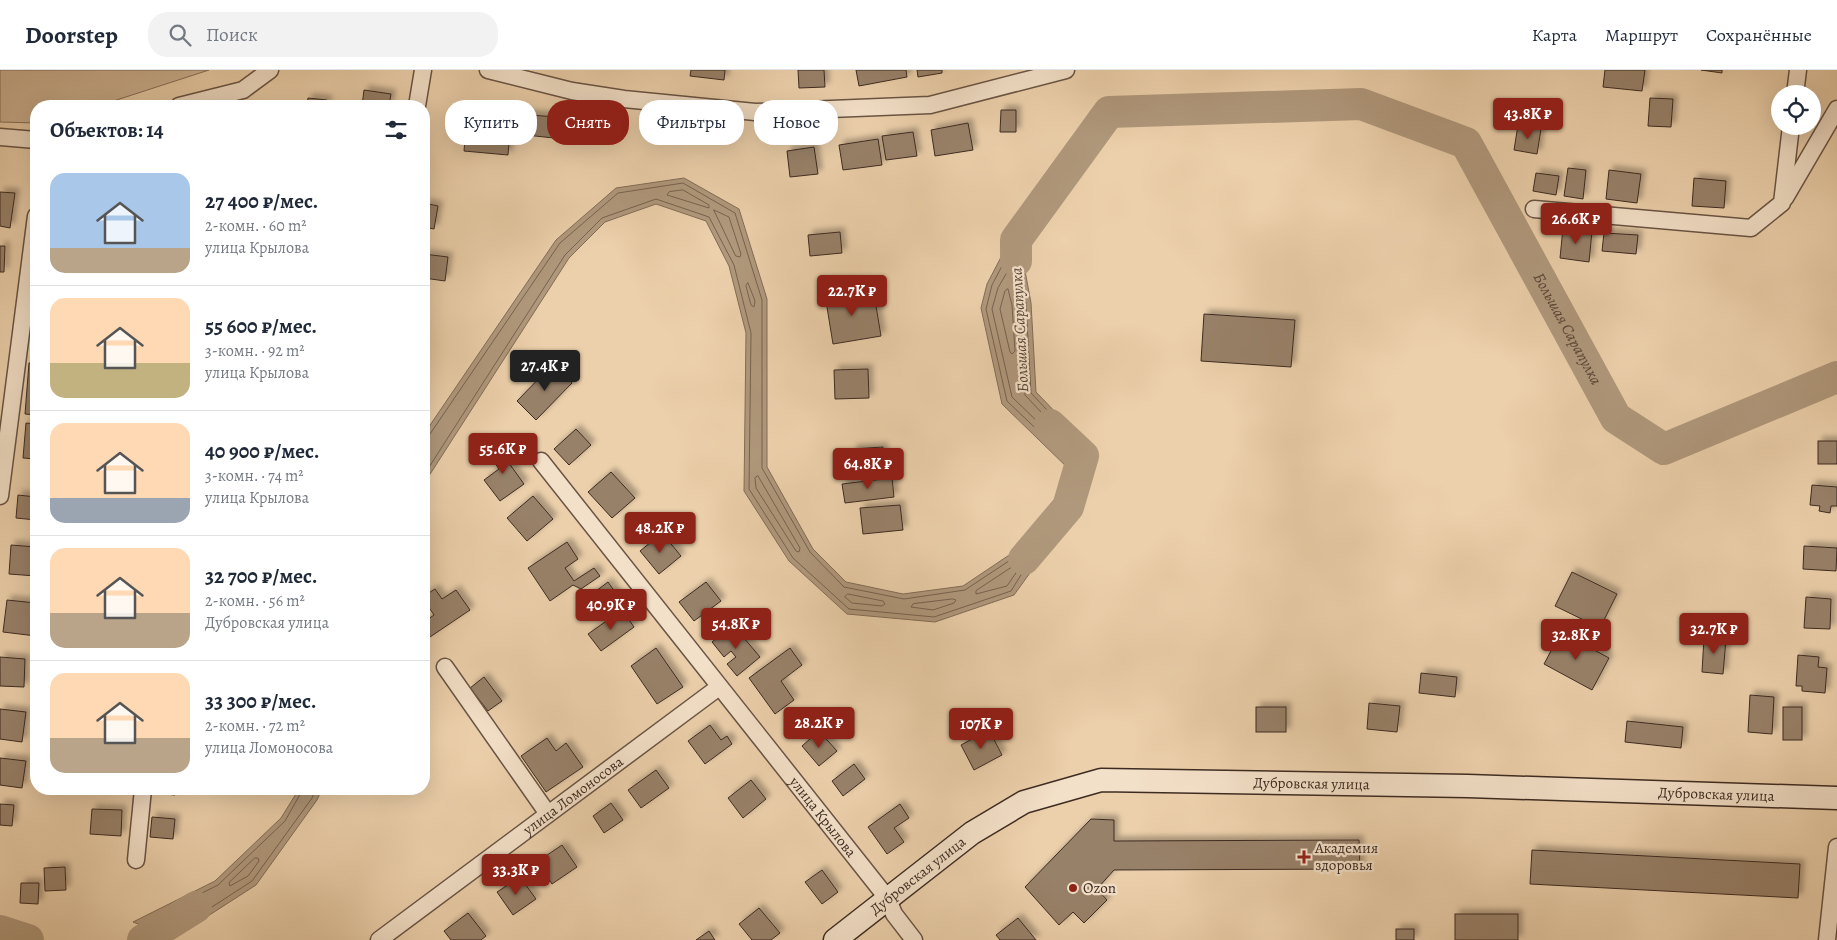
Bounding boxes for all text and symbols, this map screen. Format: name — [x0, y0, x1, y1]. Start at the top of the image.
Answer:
search box — [148, 12, 498, 57]
text: Doorstep — [25, 19, 118, 51]
icon: search — [166, 21, 194, 49]
text: Поиск — [206, 22, 258, 48]
text: Карта — [1532, 23, 1577, 47]
text: Маршрут — [1605, 23, 1678, 47]
text: Сохранённые — [1706, 23, 1812, 47]
map controls — [1771, 85, 1821, 135]
button: locate — [1771, 85, 1821, 135]
pin: 43.8K ₽ — [1482, 98, 1574, 140]
chip: Купить — [445, 100, 537, 145]
chip: Снять — [547, 100, 629, 145]
chip: Фильтры — [639, 100, 744, 145]
chip: Новое — [754, 100, 838, 145]
text: 43.8K ₽ — [1504, 103, 1552, 125]
text: Объектов: 14 — [50, 116, 164, 144]
icon: filters — [382, 116, 410, 144]
text: 27 400 ₽/мес. — [205, 187, 318, 215]
icon: home — [90, 193, 150, 253]
pin: 26.6K ₽ — [1530, 202, 1622, 245]
text: 26.6K ₽ — [1552, 208, 1600, 230]
text: 2-комн. · 60 m² — [205, 215, 307, 237]
text: улица Крылова — [205, 237, 309, 259]
water label: Большая Сарапулка — [1006, 267, 1034, 393]
water label: Большая Сарапулка — [1528, 269, 1607, 389]
pin: 22.7K ₽ — [806, 274, 898, 317]
text: 22.7K ₽ — [828, 280, 876, 302]
text: 55 600 ₽/мес. — [205, 312, 317, 340]
icon: home — [90, 318, 150, 378]
text: 3-комн. · 92 m² — [205, 340, 305, 362]
pin: 27.4K ₽ — [499, 350, 591, 392]
text: 27.4K ₽ — [521, 355, 569, 377]
text: улица Крылова — [205, 362, 309, 384]
pin: 55.6K ₽ — [457, 432, 549, 475]
text: 40 900 ₽/мес. — [205, 437, 319, 465]
text: 55.6K ₽ — [480, 438, 526, 460]
icon: home — [90, 443, 150, 503]
pin: 64.8K ₽ — [822, 448, 914, 490]
text: 64.8K ₽ — [844, 453, 892, 475]
text: 3-комн. · 74 m² — [205, 465, 304, 487]
text: улица Крылова — [205, 487, 309, 509]
pin: 48.2K ₽ — [614, 512, 706, 554]
text: 48.2K ₽ — [636, 517, 684, 539]
text: 32 700 ₽/мес. — [205, 562, 317, 590]
icon: home — [90, 568, 150, 628]
pin: 40.9K ₽ — [565, 588, 657, 631]
text: 2-комн. · 56 m² — [205, 590, 305, 612]
text: 40.9K ₽ — [587, 594, 635, 616]
pin: 54.8K ₽ — [690, 608, 782, 650]
text: Дубровская улица — [205, 612, 329, 634]
pin: 32.7K ₽ — [1668, 612, 1760, 655]
text: 54.8K ₽ — [712, 613, 760, 635]
pin: 32.8K ₽ — [1530, 618, 1622, 661]
text: 32.7K ₽ — [1690, 618, 1738, 640]
text: 32.8K ₽ — [1552, 624, 1600, 646]
text: 33 300 ₽/мес. — [205, 687, 316, 715]
icon: home — [90, 693, 150, 753]
pin: 28.2K ₽ — [773, 706, 865, 749]
pin: 107K ₽ — [940, 708, 1022, 750]
text: 28.2K ₽ — [795, 712, 843, 734]
text: 107K ₽ — [960, 713, 1002, 735]
text: 2-комн. · 72 m² — [205, 715, 305, 737]
text: улица Ломоносова — [205, 737, 333, 759]
street label: улица Ломоносова — [518, 752, 627, 840]
street label: улица Крылова — [784, 772, 861, 861]
street label: Дубровская улица — [1253, 772, 1370, 794]
street label: Дубровская улица — [1658, 782, 1775, 806]
street label: Дубровская улица — [866, 832, 970, 919]
place label: Академия здоровья — [1314, 838, 1378, 875]
marker: Академия здоровья — [1297, 850, 1311, 864]
pin: 33.3K ₽ — [470, 854, 562, 896]
text: 33.3K ₽ — [493, 859, 539, 881]
place label: Ozon — [1083, 878, 1116, 898]
marker: Ozon — [1067, 882, 1079, 894]

